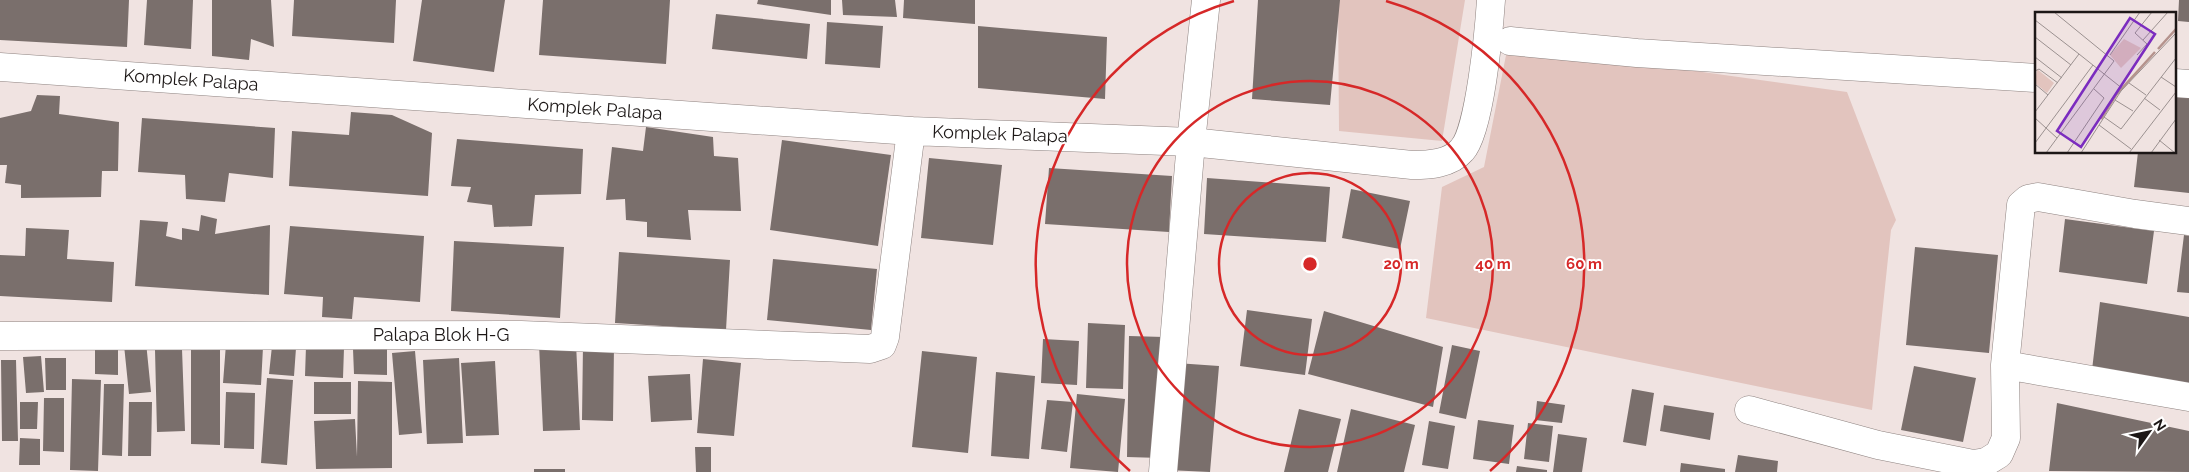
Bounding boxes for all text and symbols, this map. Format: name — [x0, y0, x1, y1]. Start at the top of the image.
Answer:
inset map — [2035, 12, 2176, 154]
street label: Komplek Palapa — [123, 64, 259, 95]
street label: Komplek Palapa — [527, 93, 663, 124]
street label: Komplek Palapa — [932, 121, 1068, 146]
centre of rings — [1301, 255, 1319, 273]
text: 20 m — [1383, 255, 1419, 273]
text: 40 m — [1475, 255, 1511, 273]
text: 60 m — [1566, 255, 1602, 273]
street label: Palapa Blok H-G — [373, 324, 509, 345]
north arrow — [2124, 407, 2174, 457]
text: N — [2150, 416, 2170, 434]

